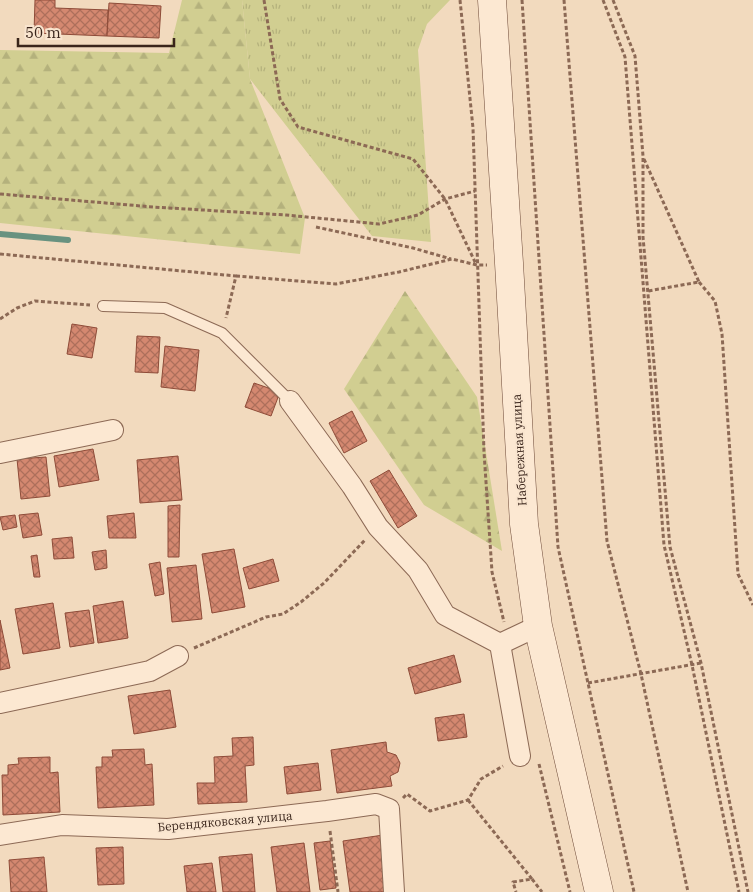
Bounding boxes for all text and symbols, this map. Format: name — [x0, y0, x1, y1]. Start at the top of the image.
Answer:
scale bar — [18, 15, 174, 47]
text: 50 m — [25, 23, 61, 42]
street label: Набережная улица — [509, 393, 529, 506]
street label: Берендяковская улица — [157, 808, 294, 834]

